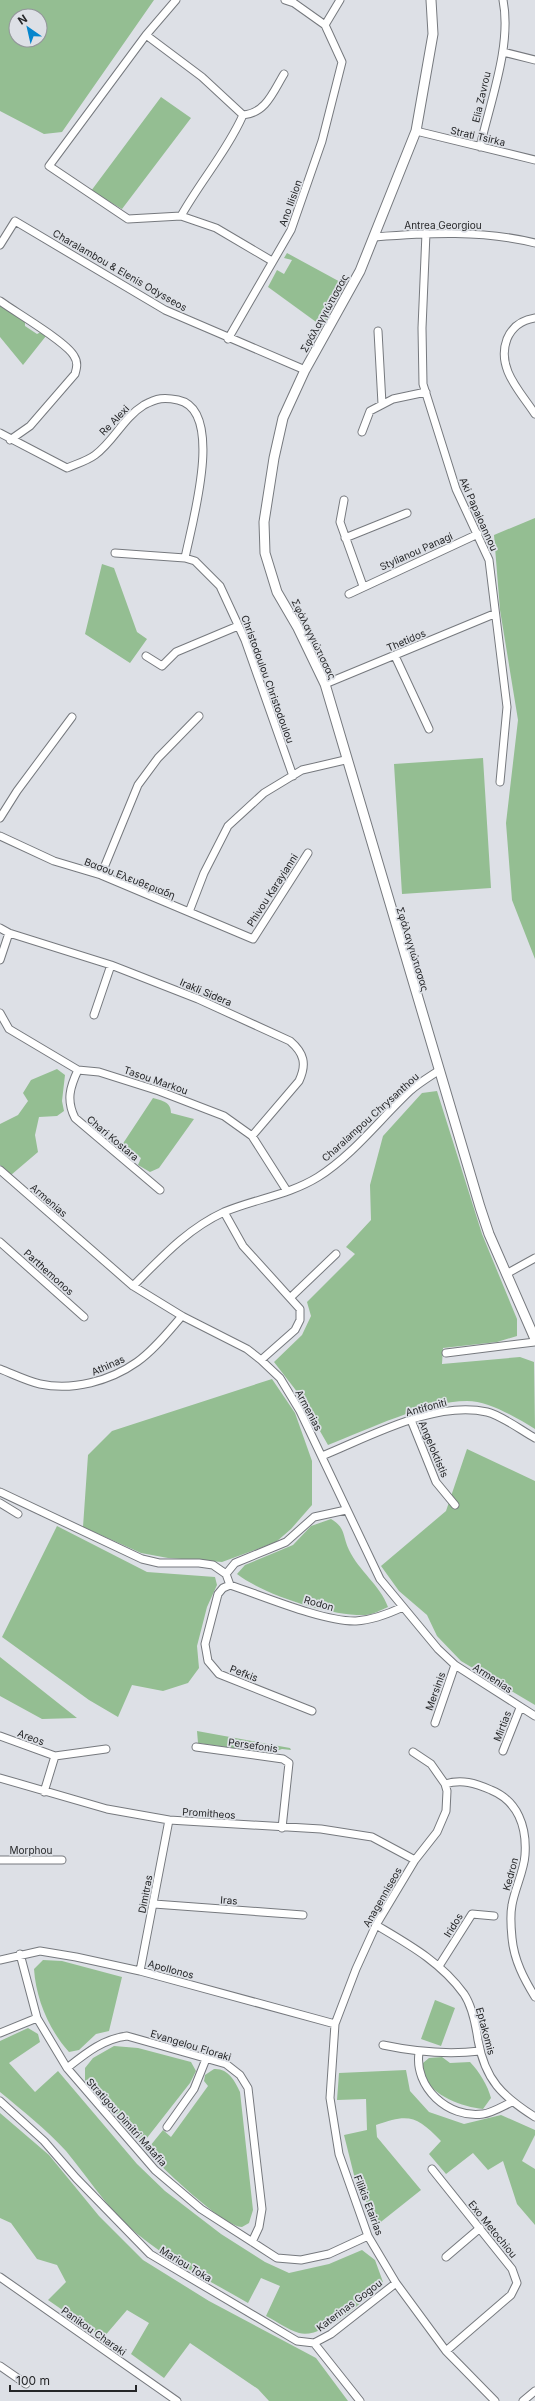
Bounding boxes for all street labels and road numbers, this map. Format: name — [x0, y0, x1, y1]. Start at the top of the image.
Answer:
street label: Elia Zavrou — [469, 70, 493, 124]
street label: Strati Tsirka — [449, 124, 507, 148]
street label: Ano Ilision — [276, 178, 304, 228]
street label: Antrea Georgiou — [404, 219, 482, 231]
street label: Charalambou & Elenis Odysseos — [51, 227, 189, 313]
street label: Σφάλαγγιώτισσας — [297, 271, 351, 354]
street label: Re Alexi — [97, 402, 131, 438]
street label: Aki Papaioannou — [457, 475, 501, 553]
street label: Stylianou Panagi — [378, 530, 454, 572]
street label: Σφάλαγγιώτισσας — [289, 597, 339, 681]
street label: Christodoulou Christodoulou — [239, 613, 297, 745]
street label: Thetidos — [385, 626, 427, 654]
street label: Phivou Karayianni — [244, 851, 300, 929]
street label: Βασου Ελευθεριαδη — [82, 855, 177, 902]
street label: Σφάλαγγιώτισσας — [394, 905, 432, 993]
street label: Irakli Sidera — [178, 976, 234, 1008]
street label: Tasou Markou — [122, 1063, 190, 1097]
street label: Charalampou Chrysanthou — [319, 1070, 421, 1164]
street label: Chari Kostara — [85, 1113, 141, 1163]
street label: Armenias — [28, 1181, 70, 1219]
street label: Parthemonos — [22, 1247, 76, 1297]
street label: Athinas — [90, 1352, 126, 1378]
street label: Armenias — [293, 1387, 325, 1433]
street label: Antifoniti — [404, 1396, 448, 1418]
street label: Angeloktistis — [417, 1419, 451, 1479]
street label: Rodon — [303, 1593, 335, 1613]
street label: Armenias — [471, 1661, 515, 1695]
street label: Pefkis — [228, 1662, 260, 1684]
street label: Mersinis — [423, 1670, 447, 1712]
street label: Mirtias — [491, 1709, 513, 1743]
street label: Areos — [16, 1727, 46, 1747]
street label: Persefonis — [227, 1736, 279, 1754]
street label: Promitheos — [182, 1805, 236, 1821]
street label: Morphou — [10, 1844, 53, 1856]
street label: Kedron — [500, 1856, 520, 1892]
street label: Anagenniseos — [360, 1865, 404, 1929]
street label: Dimitras — [135, 1874, 155, 1914]
street label: Iras — [220, 1893, 238, 1907]
street label: Iridos — [441, 1911, 465, 1939]
street label: Apollonos — [147, 1957, 195, 1981]
street label: Eptakomis — [474, 2006, 498, 2056]
street label: Evangelou Floraki — [149, 2027, 233, 2063]
street label: Stratigou Dimitri Matafia — [84, 2076, 170, 2168]
street label: Filikis Etairias — [352, 2173, 386, 2237]
street label: Exo Metochiou — [466, 2198, 520, 2260]
street label: Mariou Toka — [158, 2244, 214, 2284]
street label: Katerinas Gogou — [314, 2276, 384, 2334]
street label: Panikou Charaki — [59, 2304, 129, 2358]

